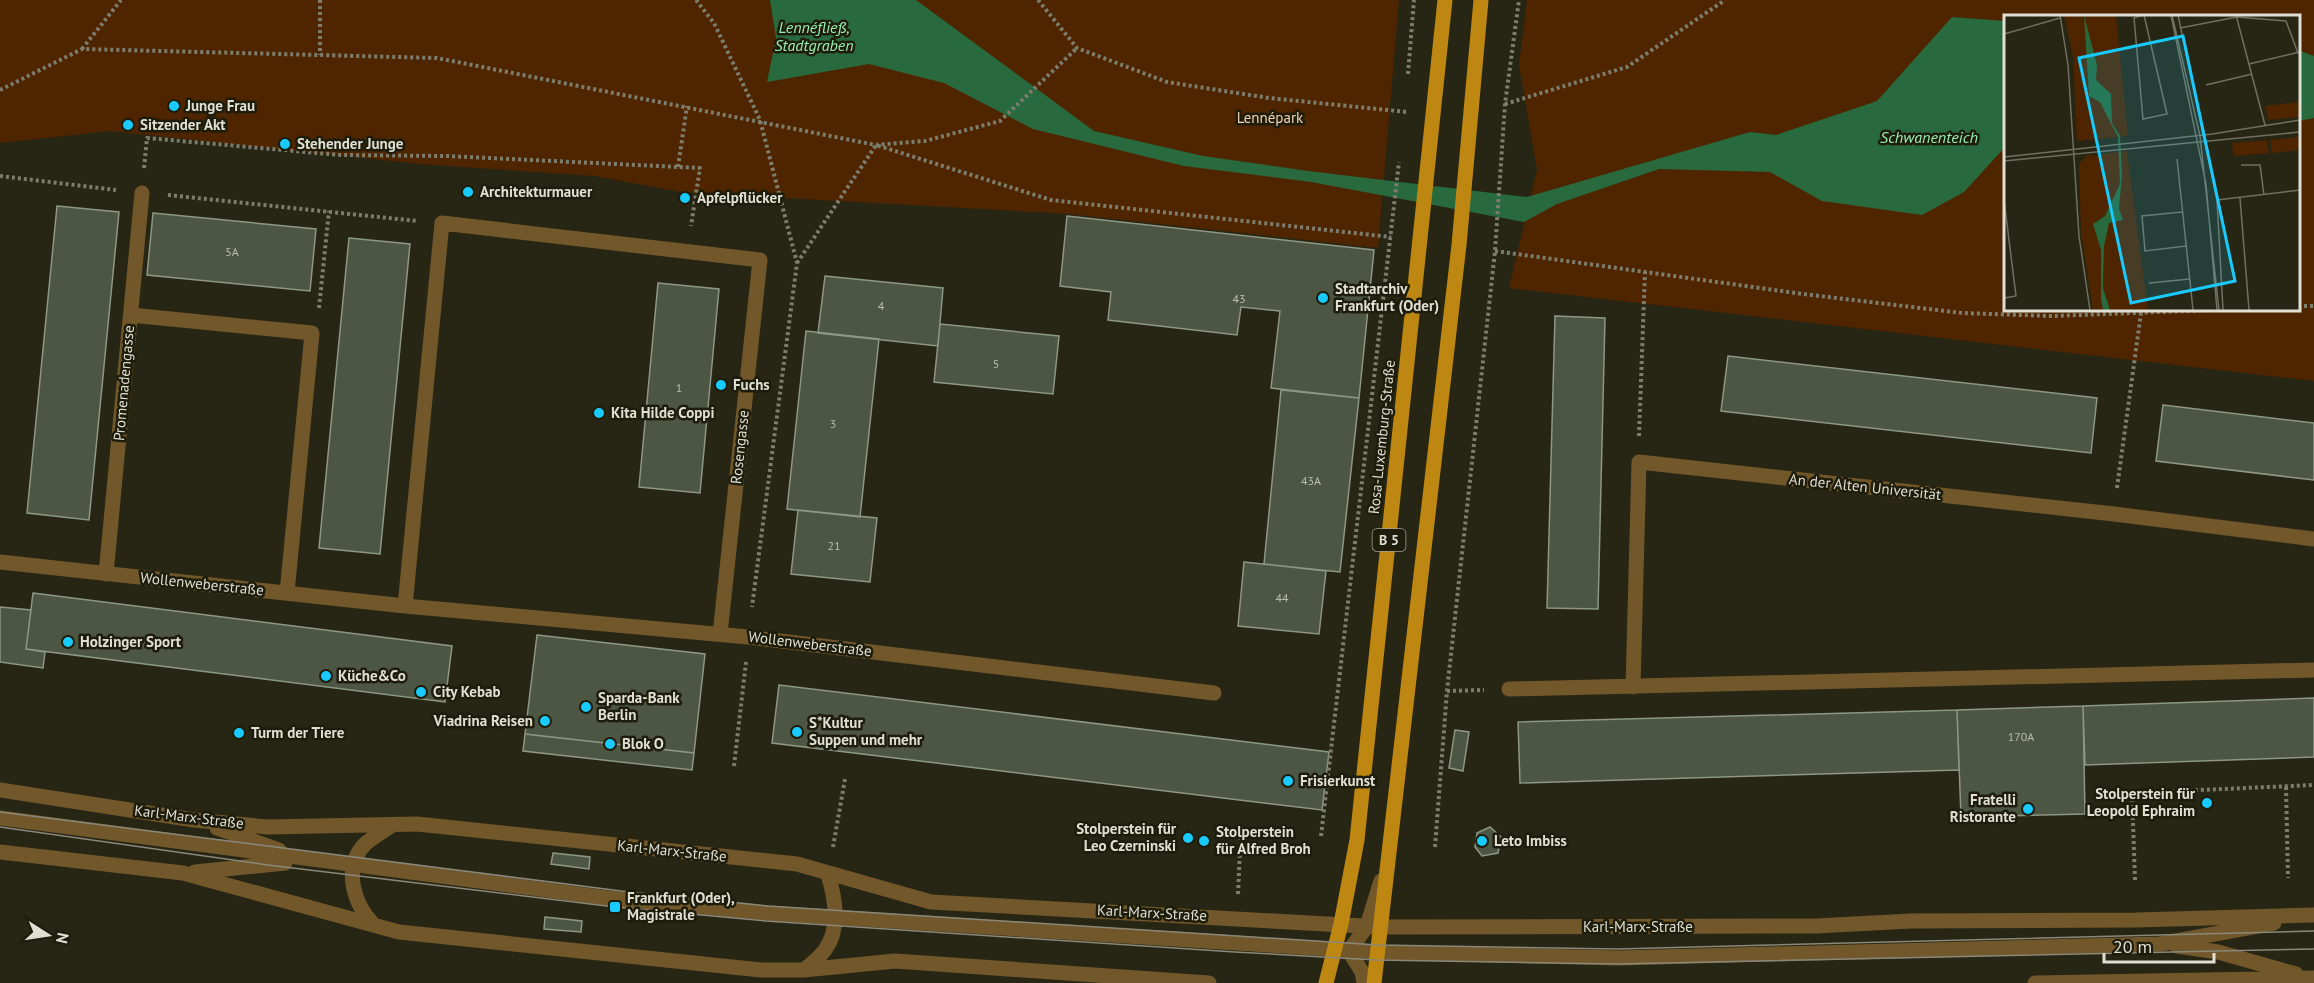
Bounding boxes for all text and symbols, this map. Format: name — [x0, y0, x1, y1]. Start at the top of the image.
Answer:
inset map — [2004, 15, 2299, 310]
water label: Lennéfließ, Stadtgraben — [774, 17, 854, 55]
place label: Junge Frau — [185, 96, 255, 115]
marker: Junge Frau — [167, 99, 181, 113]
park label: Lennépark — [1237, 108, 1304, 127]
place label: Sitzender Akt — [140, 115, 226, 134]
marker: Sitzender Akt — [121, 118, 135, 132]
water label: Schwanenteich — [1880, 127, 1978, 147]
place label: Stehender Junge — [297, 134, 404, 153]
marker: Stehender Junge — [278, 137, 292, 151]
place label: Architekturmauer — [480, 182, 593, 201]
marker: Architekturmauer — [461, 185, 475, 199]
place label: Apfelpflücker — [697, 188, 783, 207]
marker: Apfelpflücker — [678, 191, 692, 205]
house number: 5A — [225, 244, 239, 259]
place label: Stadtarchiv Frankfurt (Oder) — [1335, 279, 1439, 315]
house number: 43 — [1232, 291, 1246, 306]
marker: Stadtarchiv Frankfurt (Oder) — [1316, 291, 1330, 305]
house number: 4 — [878, 298, 885, 313]
street label: Promenadengasse — [109, 324, 138, 442]
house number: 5 — [993, 356, 999, 371]
street label: Rosa-Luxemburg-Straße — [1364, 359, 1399, 515]
place label: Fuchs — [733, 375, 770, 394]
marker: Fuchs — [714, 378, 728, 392]
house number: 1 — [676, 380, 682, 395]
place label: Kita Hilde Coppi — [611, 403, 714, 422]
marker: Kita Hilde Coppi — [592, 406, 606, 420]
street label: Rosengasse — [726, 409, 753, 485]
house number: 3 — [830, 416, 836, 431]
street label: An der Alten Universität — [1788, 469, 1942, 504]
house number: 43A — [1301, 473, 1321, 488]
road number: B 5 — [1372, 529, 1406, 551]
house number: 21 — [827, 538, 841, 553]
street label: Wollenweberstraße — [139, 568, 265, 599]
house number: 44 — [1275, 590, 1289, 605]
street label: Wollenweberstraße — [747, 627, 873, 660]
place label: Holzinger Sport — [80, 632, 182, 651]
marker: Holzinger Sport — [61, 635, 75, 649]
place label: Küche&Co — [338, 666, 406, 685]
marker: Küche&Co — [319, 669, 333, 683]
place label: City Kebab — [433, 682, 500, 701]
marker: City Kebab — [414, 685, 428, 699]
place label: Sparda-Bank Berlin — [598, 688, 680, 724]
marker: Sparda-Bank Berlin — [579, 700, 593, 714]
place label: Viadrina Reisen — [433, 711, 533, 730]
place label: S*Kultur Suppen und mehr — [809, 713, 923, 749]
marker: Viadrina Reisen — [538, 714, 552, 728]
place label: Turm der Tiere — [251, 723, 345, 742]
marker: S*Kultur Suppen und mehr — [790, 725, 804, 739]
marker: Turm der Tiere — [232, 726, 246, 740]
house number: 170A — [2008, 729, 2034, 744]
place label: Blok O — [622, 734, 664, 753]
marker: Blok O — [603, 737, 617, 751]
place label: Frisierkunst — [1300, 771, 1376, 790]
marker: Frisierkunst — [1281, 774, 1295, 788]
place label: Stolperstein für Leopold Ephraim — [2087, 784, 2196, 820]
place label: Fratelli Ristorante — [1950, 790, 2016, 826]
marker: Stolperstein für Leopold Ephraim — [2200, 796, 2214, 810]
street label: Karl-Marx-Straße — [133, 800, 245, 833]
marker: Fratelli Ristorante — [2021, 802, 2035, 816]
place label: Stolperstein für Leo Czerninski — [1076, 819, 1177, 855]
place label: Stolperstein für Alfred Broh — [1216, 822, 1311, 858]
marker: Stolperstein für Leo Czerninski — [1181, 831, 1195, 845]
place label: Leto Imbiss — [1494, 831, 1567, 850]
marker: Stolperstein für Alfred Broh — [1197, 834, 1211, 848]
marker: Leto Imbiss — [1475, 834, 1489, 848]
street label: Karl-Marx-Straße — [616, 835, 728, 866]
place label: Frankfurt (Oder), Magistrale — [627, 888, 735, 924]
marker: Frankfurt (Oder), Magistrale — [608, 900, 622, 914]
street label: Karl-Marx-Straße — [1097, 900, 1207, 925]
north arrow — [18, 905, 78, 965]
street label: Karl-Marx-Straße — [1583, 917, 1693, 936]
scale bar — [2104, 926, 2214, 964]
text: N — [52, 931, 74, 945]
text: 20 m — [2113, 935, 2152, 958]

